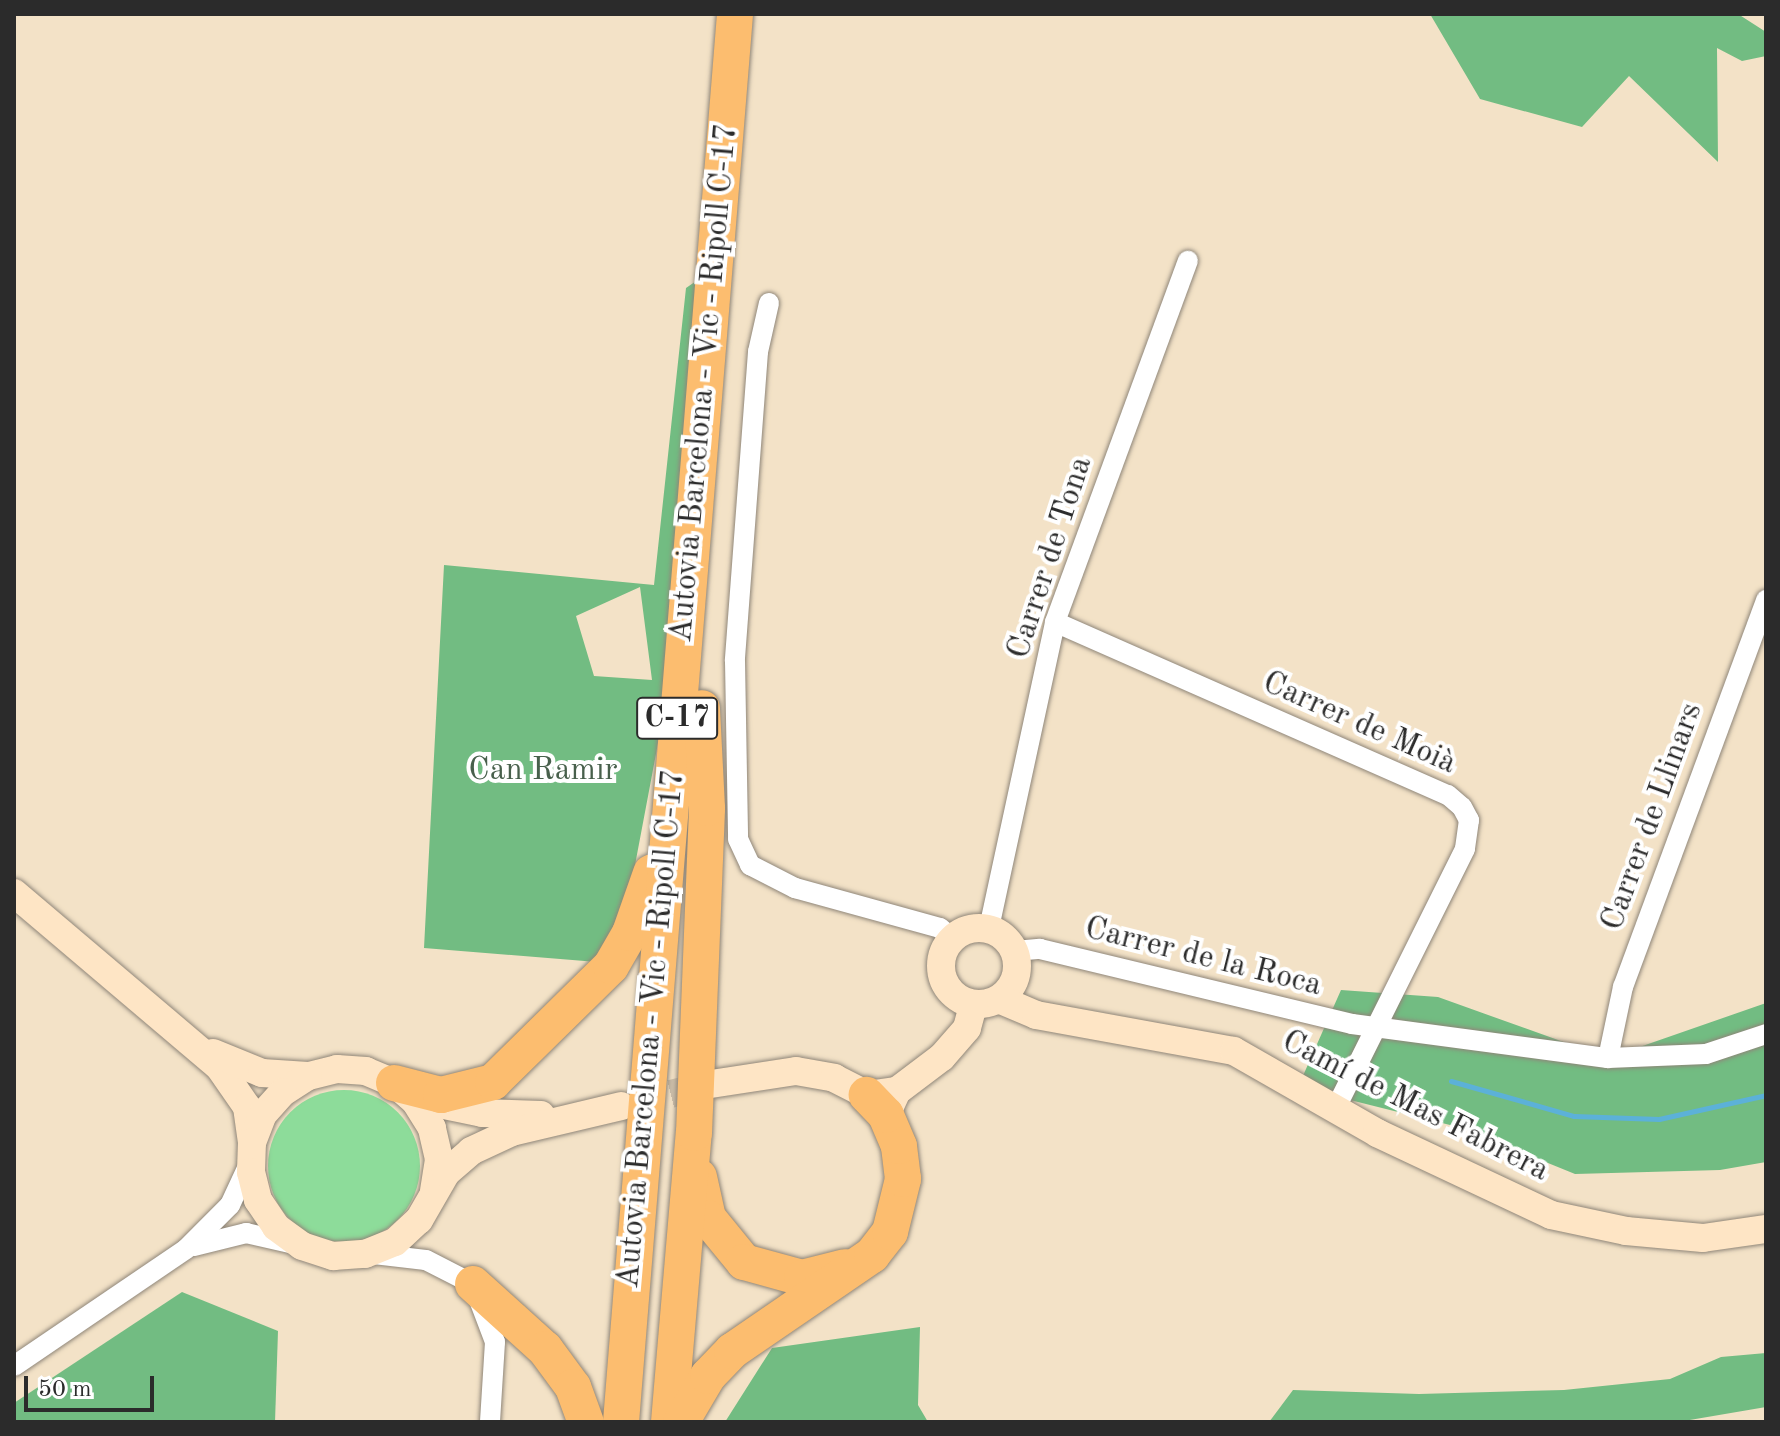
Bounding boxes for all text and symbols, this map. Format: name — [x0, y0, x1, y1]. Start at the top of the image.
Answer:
street label: Autovia Barcelona - Vic - Ripoll C-17 — [663, 122, 747, 644]
street label: Carrer de Tona — [1000, 452, 1102, 664]
street label: Carrer de Moià — [1256, 664, 1462, 784]
road number: C-17 — [635, 692, 719, 744]
street label: Carrer de Llinars — [1594, 698, 1712, 936]
park label: Can Ramir — [468, 752, 618, 790]
street label: Autovia Barcelona - Vic - Ripoll C-17 — [610, 768, 694, 1290]
street label: Carrer de la Roca — [1081, 910, 1325, 1006]
street label: Camí de Mas Fabrera — [1275, 1023, 1555, 1191]
scale bar — [28, 1360, 158, 1410]
text: 50 m — [38, 1378, 92, 1402]

